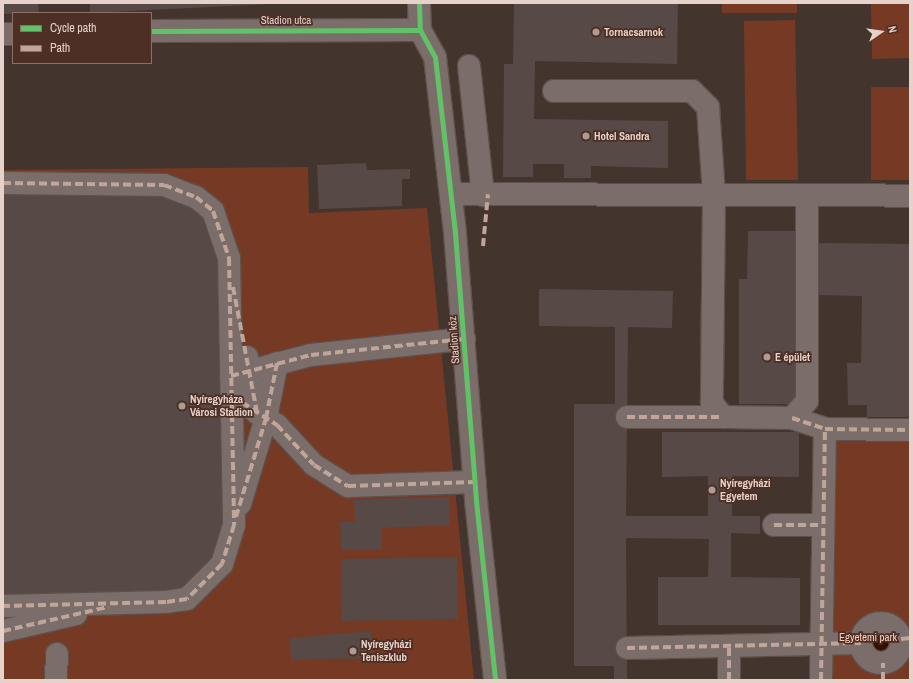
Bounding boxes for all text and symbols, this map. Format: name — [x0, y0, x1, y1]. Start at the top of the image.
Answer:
legend — [12, 12, 152, 64]
north arrow — [861, 12, 901, 52]
street label: Stadion utca — [261, 13, 311, 27]
text: Cycle path — [50, 20, 97, 36]
place label: Tornacsarnok — [604, 25, 663, 39]
text: N — [885, 25, 900, 34]
marker: Tornacsarnok — [591, 27, 601, 37]
text: Path — [50, 40, 70, 56]
place label: Hotel Sandra — [594, 129, 650, 143]
marker: Hotel Sandra — [581, 131, 591, 141]
street label: Stadion köz — [446, 316, 462, 364]
place label: E épület — [775, 350, 810, 364]
marker: E épület — [762, 352, 772, 362]
place label: Nyíregyháza Városi Stadion — [190, 393, 253, 419]
marker: Nyíregyháza Városi Stadion — [177, 401, 187, 411]
place label: Nyíregyházi Egyetem — [720, 477, 771, 503]
marker: Nyíregyházi Egyetem — [707, 485, 717, 495]
park label: Egyetemi park — [839, 630, 897, 644]
place label: Nyíregyházi Teniszklub — [361, 638, 412, 664]
marker: Nyíregyházi Teniszklub — [348, 646, 358, 656]

